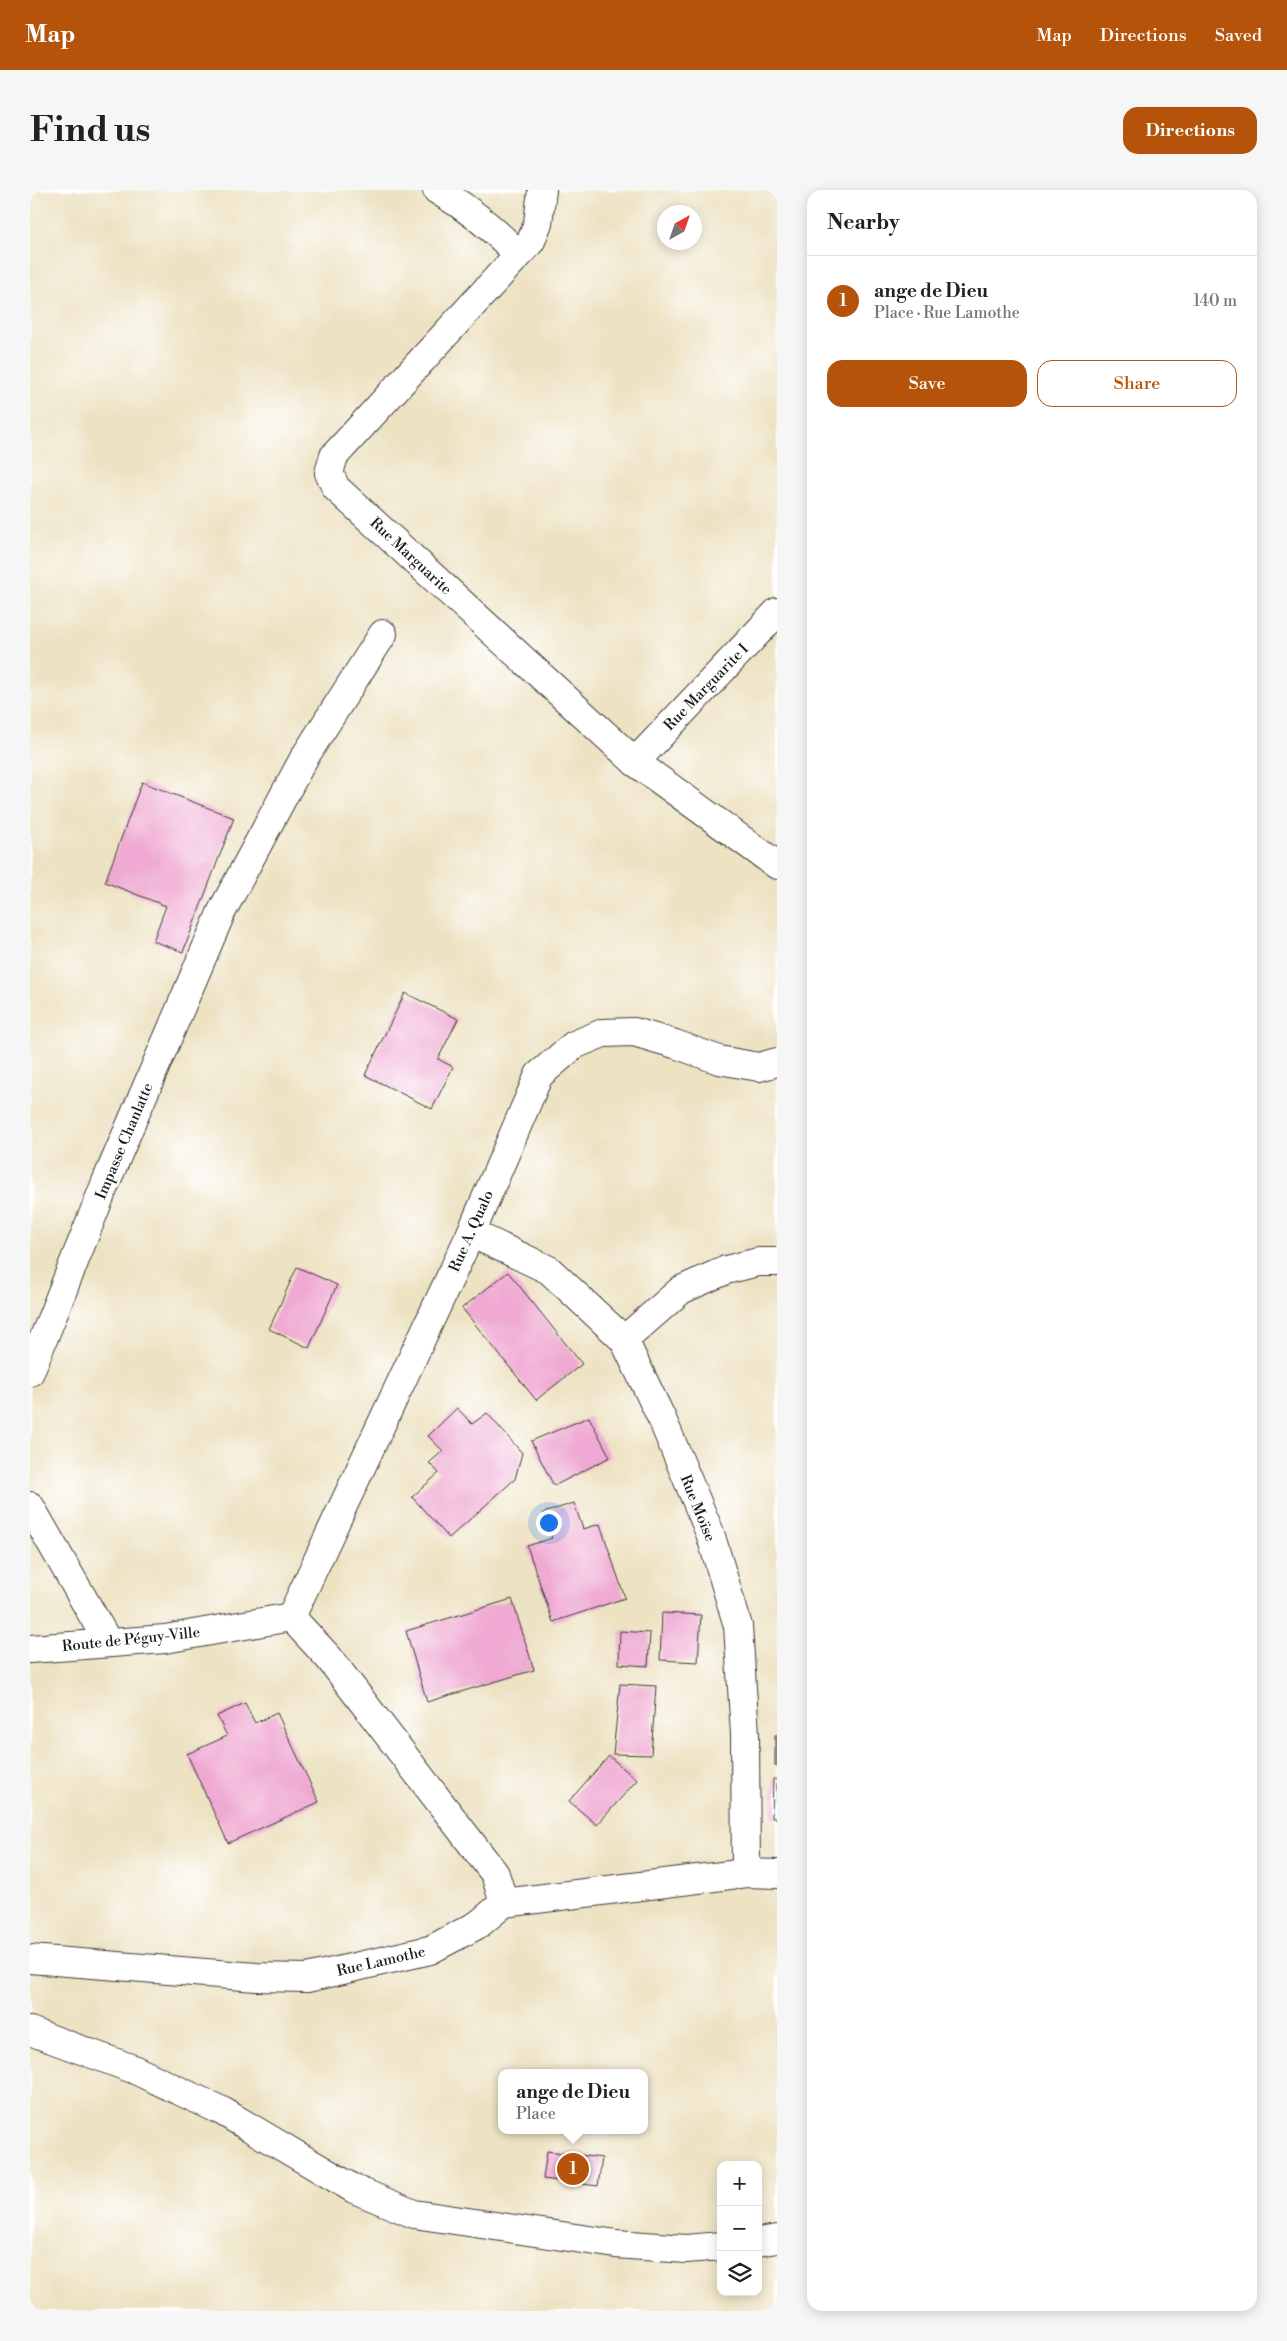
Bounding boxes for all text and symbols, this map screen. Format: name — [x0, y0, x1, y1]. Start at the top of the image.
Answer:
text: Map — [25, 20, 75, 50]
text: Map — [1036, 24, 1072, 47]
text: Directions — [1100, 24, 1187, 47]
text: Saved — [1215, 24, 1262, 47]
button: Directions — [1123, 107, 1257, 154]
text: Find us — [30, 109, 150, 152]
north arrow — [657, 205, 702, 250]
text: Nearby — [827, 210, 900, 236]
text: ange de Dieu — [874, 279, 988, 303]
text: 1 — [839, 291, 847, 311]
text: 140 m — [1193, 291, 1237, 311]
text: Place · Rue Lamothe — [874, 303, 1020, 323]
button: Save — [827, 360, 1027, 407]
button: Share — [1037, 360, 1237, 407]
street label: Rue Marguarite — [366, 514, 456, 599]
street label: Rue Marguarite I — [660, 640, 753, 735]
street label: Impasse Chanlatte — [91, 1080, 158, 1202]
street label: Rue A. Qualo — [445, 1187, 498, 1275]
street label: Rue Moïse — [676, 1472, 720, 1544]
your location — [536, 1510, 562, 1536]
street label: Route de Péguy-Ville — [61, 1623, 201, 1656]
street label: Rue Lamothe — [335, 1942, 427, 1981]
popup — [498, 2069, 648, 2134]
text: ange de Dieu — [516, 2080, 630, 2104]
text: Place — [516, 2104, 556, 2124]
pin: 1 — [557, 2150, 589, 2188]
map controls — [717, 2161, 762, 2296]
button: + — [717, 2161, 762, 2206]
button: − — [717, 2206, 762, 2251]
button: layers — [717, 2251, 762, 2296]

